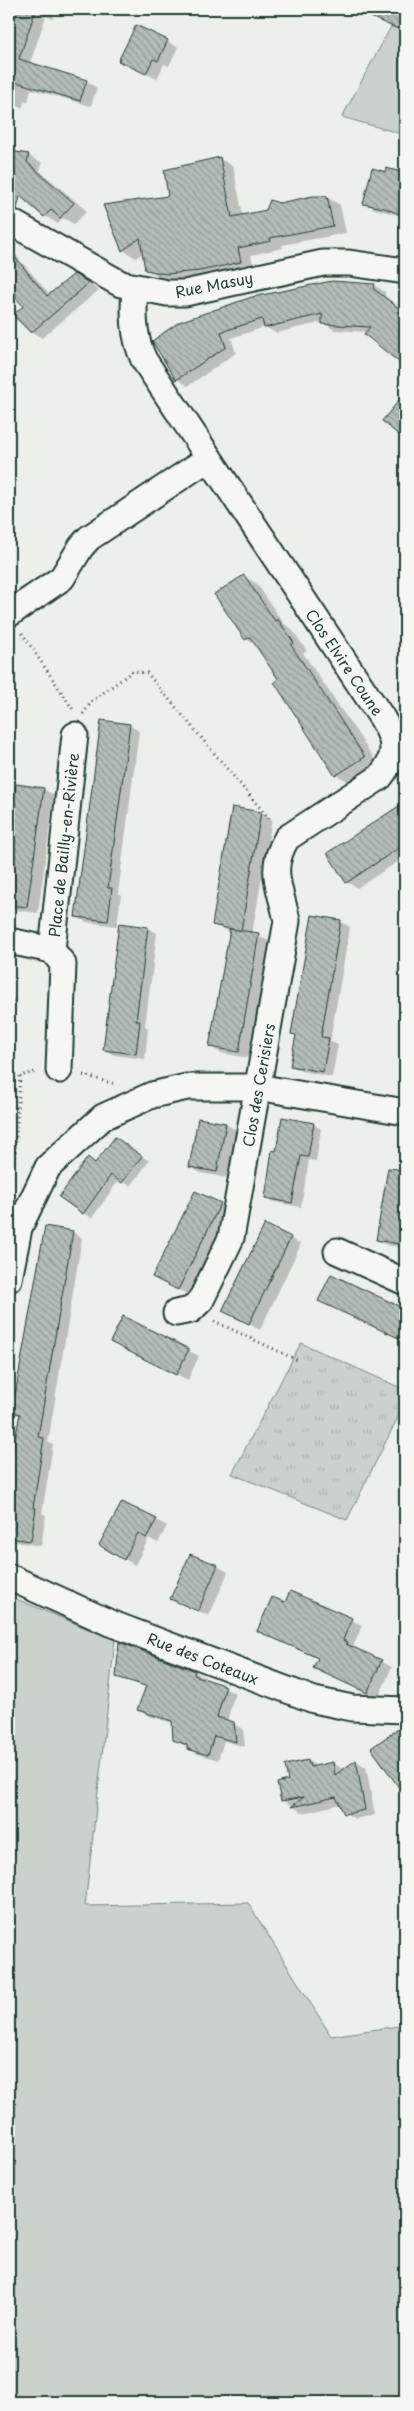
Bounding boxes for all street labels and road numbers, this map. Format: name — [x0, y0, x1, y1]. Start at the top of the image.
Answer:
street label: Rue Masuy — [173, 265, 255, 303]
street label: Clos Elvire Coune — [301, 604, 389, 720]
street label: Place de Bailly-en-Rivière — [42, 752, 84, 938]
street label: Clos des Cerisiers — [236, 1021, 280, 1149]
street label: Rue des Coteaux — [144, 1626, 262, 1690]

